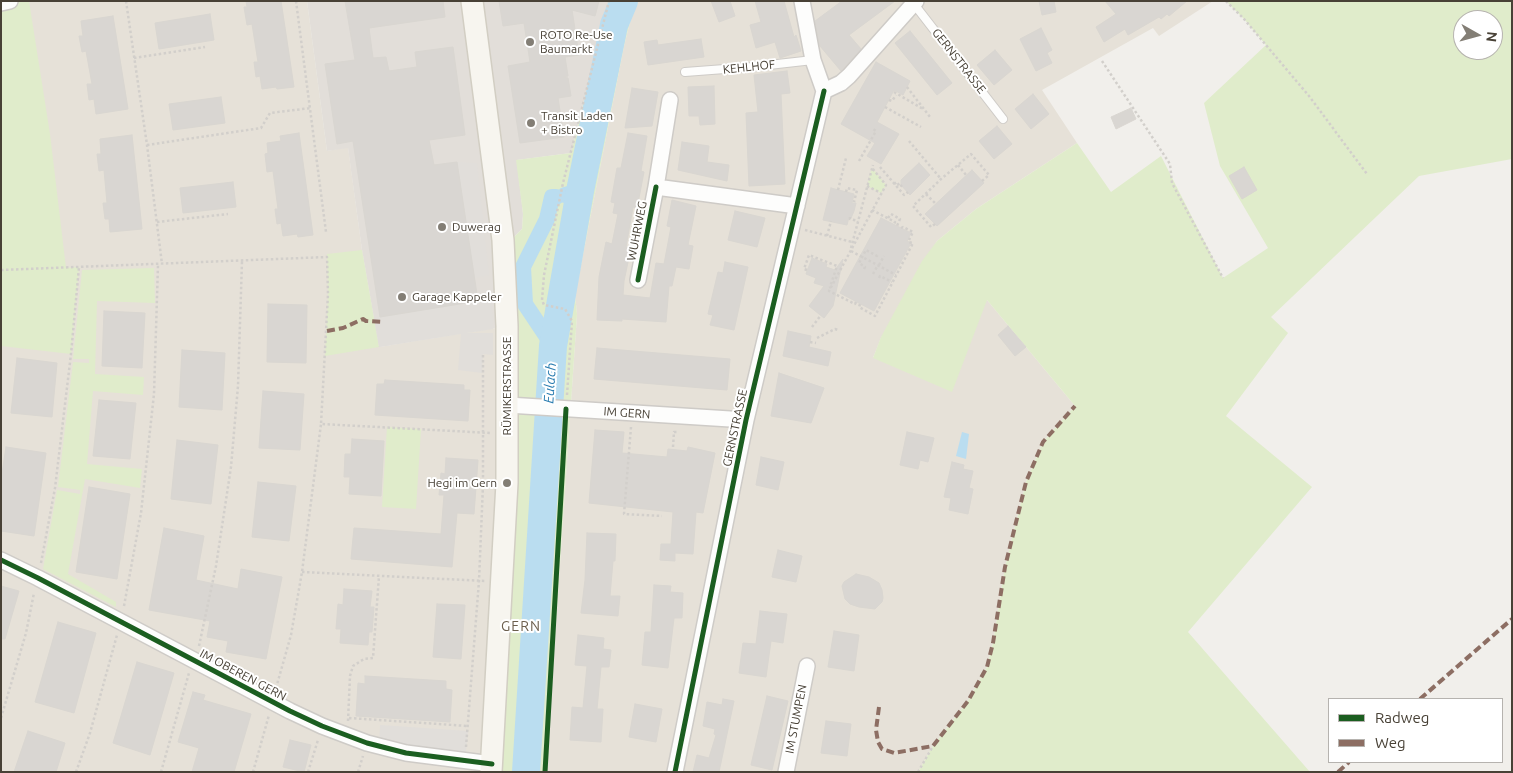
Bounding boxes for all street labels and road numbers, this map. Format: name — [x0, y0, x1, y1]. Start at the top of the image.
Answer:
street label: GERNSTRASSE — [929, 26, 989, 96]
street label: KEHLHOF — [722, 57, 776, 77]
street label: WUHRWEG — [624, 200, 650, 262]
street label: RÜMIKERSTRASSE — [500, 337, 514, 435]
street label: GERNSTRASSE — [720, 388, 750, 468]
street label: IM GERN — [603, 404, 651, 422]
street label: IM OBEREN GERN — [197, 646, 289, 704]
street label: IM STUMPEN — [782, 683, 810, 755]

